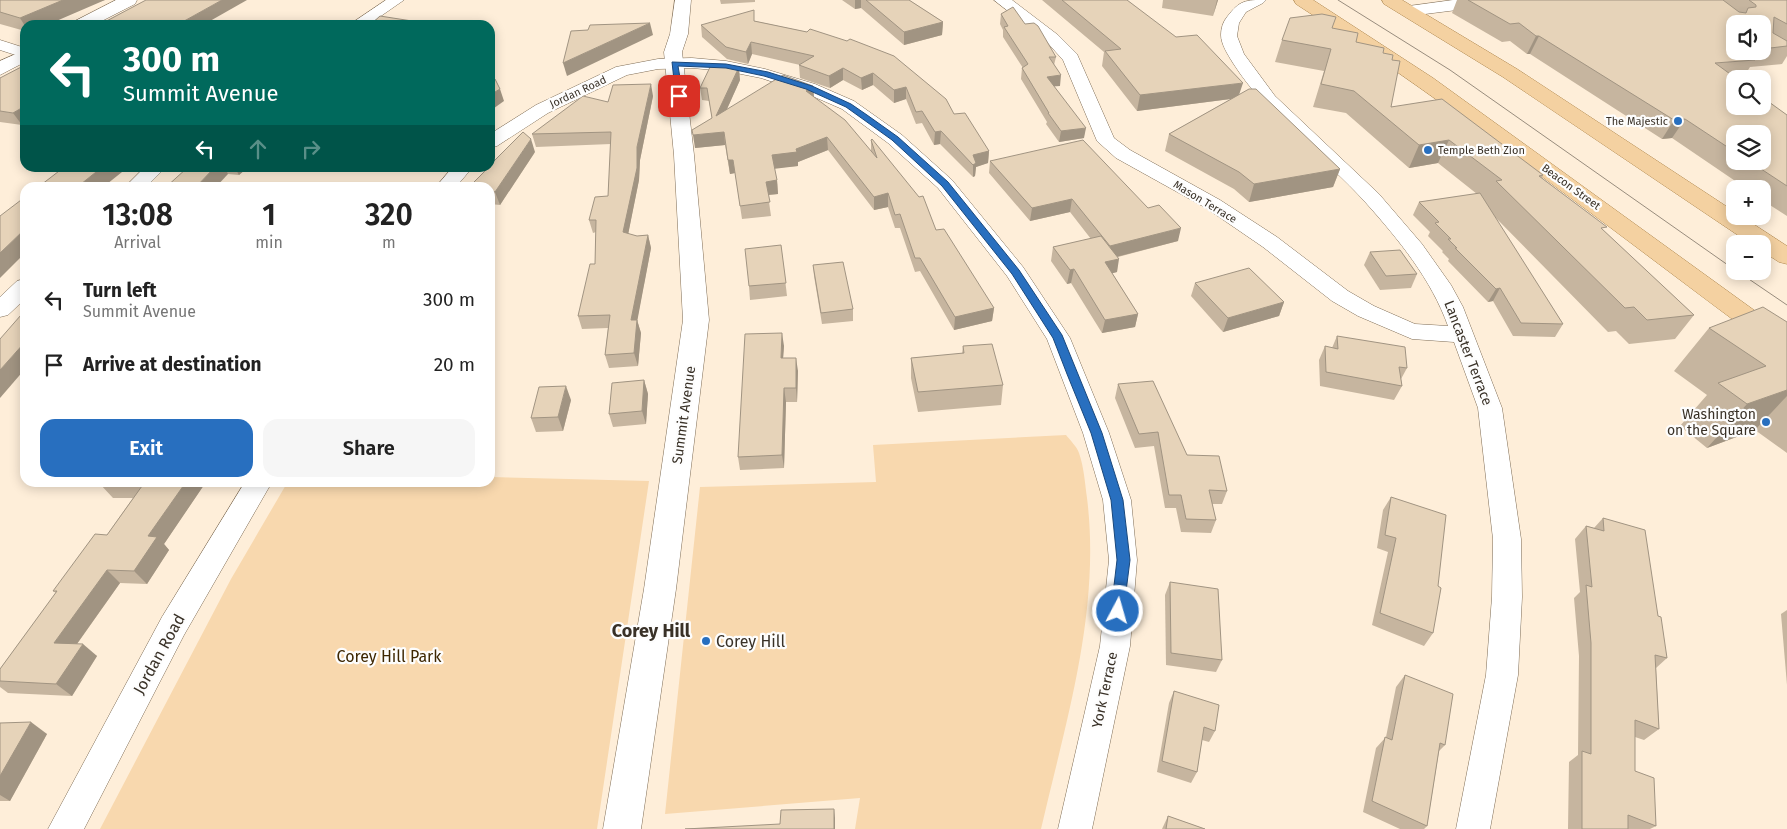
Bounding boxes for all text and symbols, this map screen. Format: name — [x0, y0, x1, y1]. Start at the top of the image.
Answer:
map controls — [1726, 15, 1771, 280]
button: sound — [1726, 15, 1771, 60]
text: 300 m — [123, 38, 220, 80]
icon: left — [40, 40, 105, 105]
button: search — [1726, 70, 1771, 115]
street label: Jordan Road — [548, 73, 608, 111]
pin — [658, 75, 700, 117]
text: Summit Avenue — [123, 80, 279, 107]
icon: arrive — [665, 82, 693, 110]
place label: The Majestic — [1606, 115, 1668, 128]
marker: The Majestic — [1672, 115, 1684, 127]
button: layers — [1726, 125, 1771, 170]
icon: left — [191, 135, 219, 163]
icon: ahead — [244, 135, 272, 163]
icon: right — [297, 135, 325, 163]
marker: Temple Beth Zion — [1422, 144, 1434, 156]
place label: Temple Beth Zion — [1438, 144, 1525, 157]
street label: Beacon Street — [1539, 161, 1603, 213]
street label: Mason Terrace — [1171, 178, 1239, 226]
button: + — [1726, 180, 1771, 225]
text: 13:08 — [102, 197, 173, 233]
text: 1 — [262, 197, 276, 233]
text: 320 — [365, 197, 413, 233]
text: Arrival — [114, 233, 161, 252]
text: min — [255, 233, 283, 252]
text: m — [382, 233, 396, 252]
button: − — [1726, 235, 1771, 280]
text: Turn left — [83, 279, 157, 302]
icon: left — [40, 286, 68, 314]
text: 300 m — [423, 288, 475, 311]
street label: Lancaster Terrace — [1440, 298, 1496, 408]
text: Summit Avenue — [83, 302, 196, 321]
icon: arrive — [40, 351, 68, 379]
text: Arrive at destination — [83, 353, 262, 376]
text: 20 m — [434, 353, 475, 376]
street label: Summit Avenue — [669, 365, 699, 465]
place label: Washington on the Square — [1667, 406, 1756, 439]
marker: Washington on the Square — [1760, 416, 1772, 428]
button: Exit — [40, 419, 253, 477]
button: Share — [263, 419, 475, 477]
position arrow — [1091, 584, 1143, 636]
street label: Jordan Road — [129, 611, 189, 697]
district label: Corey Hill — [612, 620, 691, 642]
place label: Corey Hill — [716, 632, 786, 651]
marker: Corey Hill — [700, 635, 712, 647]
park label: Corey Hill Park — [337, 647, 442, 666]
street label: York Terrace — [1089, 650, 1121, 730]

